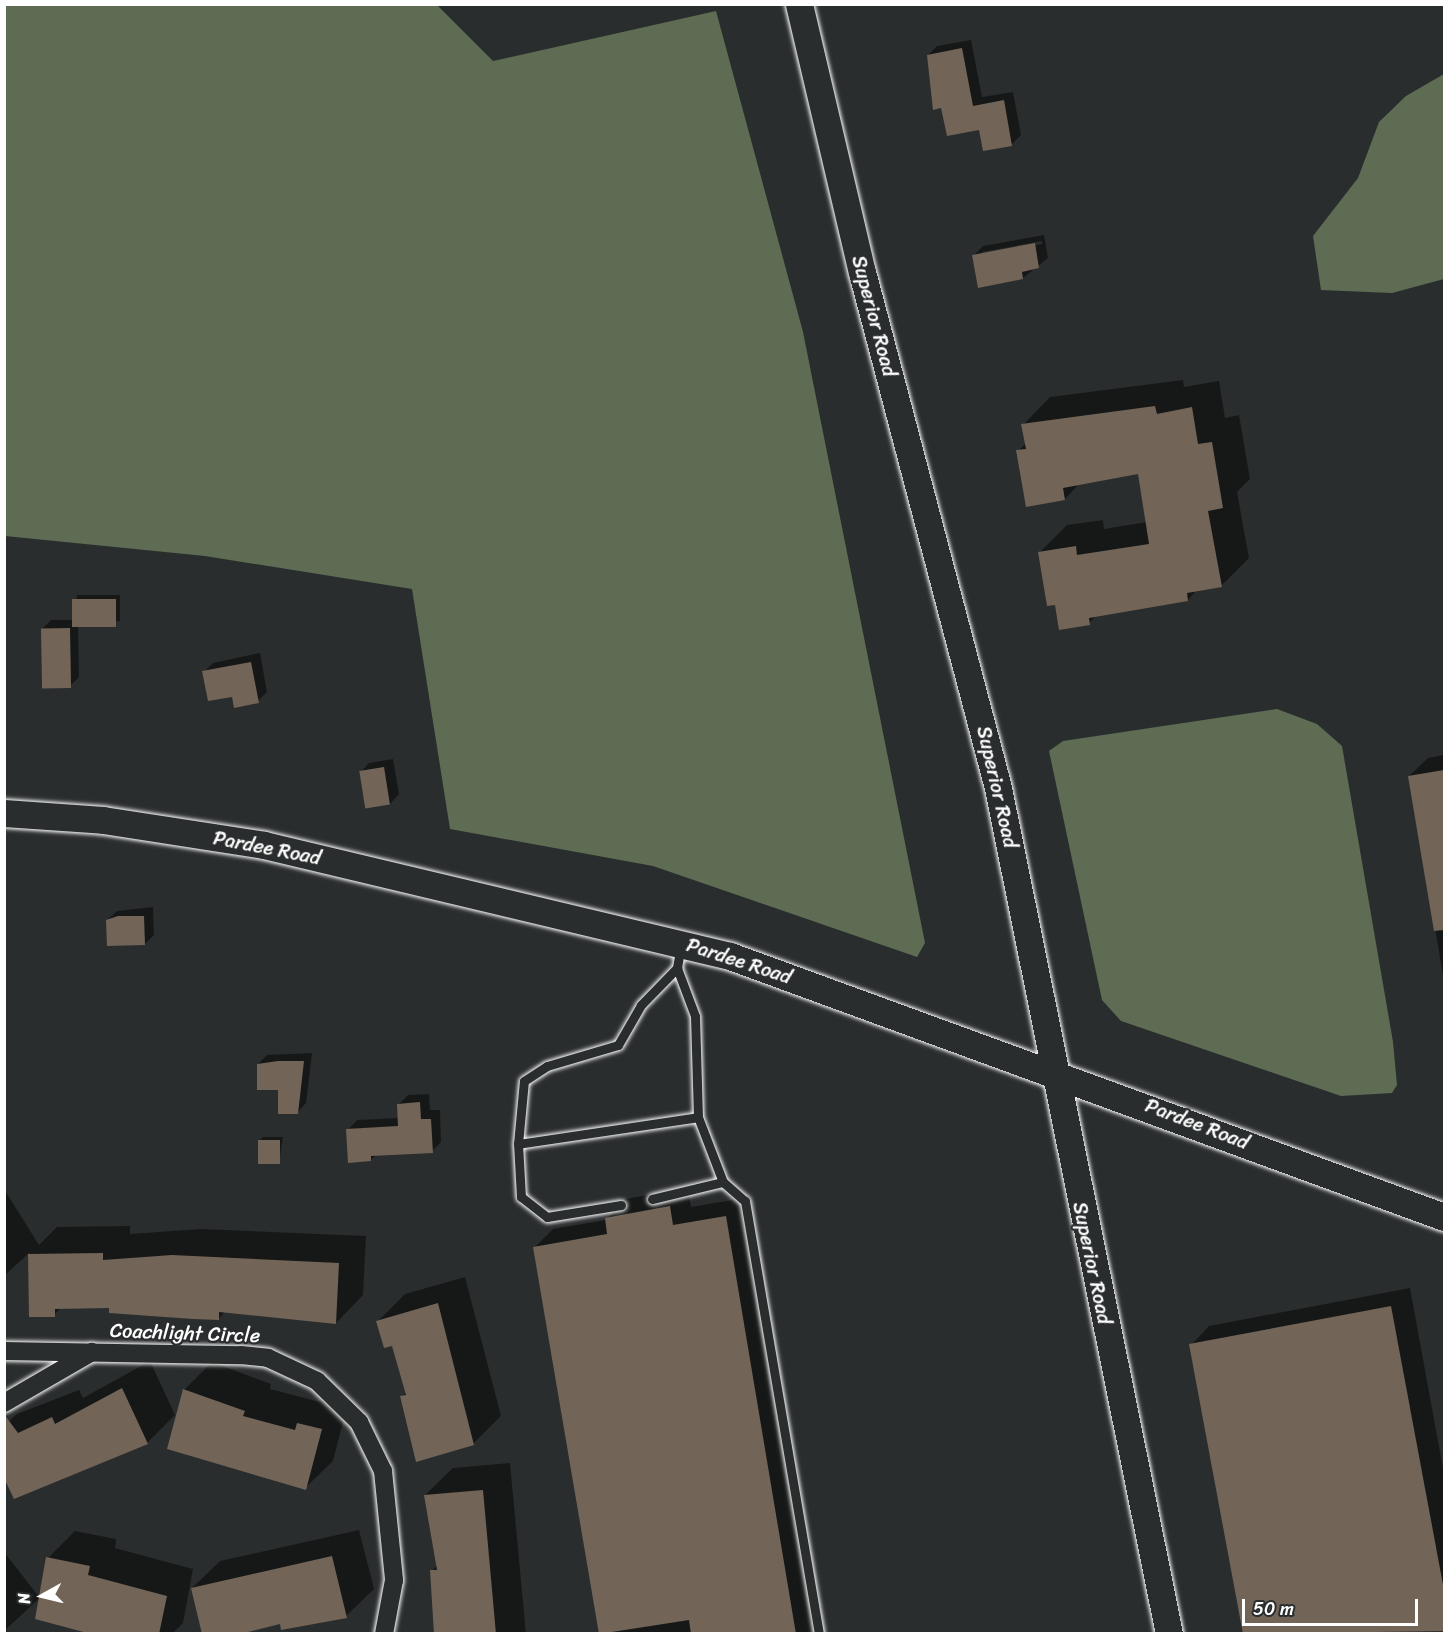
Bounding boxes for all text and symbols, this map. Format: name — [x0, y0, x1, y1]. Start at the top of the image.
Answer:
street label: Superior Road — [846, 253, 902, 379]
street label: Superior Road — [971, 724, 1023, 850]
street label: Pardee Road — [211, 826, 323, 870]
street label: Pardee Road — [683, 933, 795, 989]
street label: Pardee Road — [1142, 1093, 1252, 1155]
street label: Superior Road — [1067, 1200, 1117, 1326]
street label: Coachlight Circle — [109, 1318, 261, 1348]
north arrow — [12, 1566, 72, 1626]
scale bar — [1245, 1587, 1420, 1625]
text: N — [9, 1591, 39, 1606]
text: 50 m — [1253, 1593, 1294, 1625]

